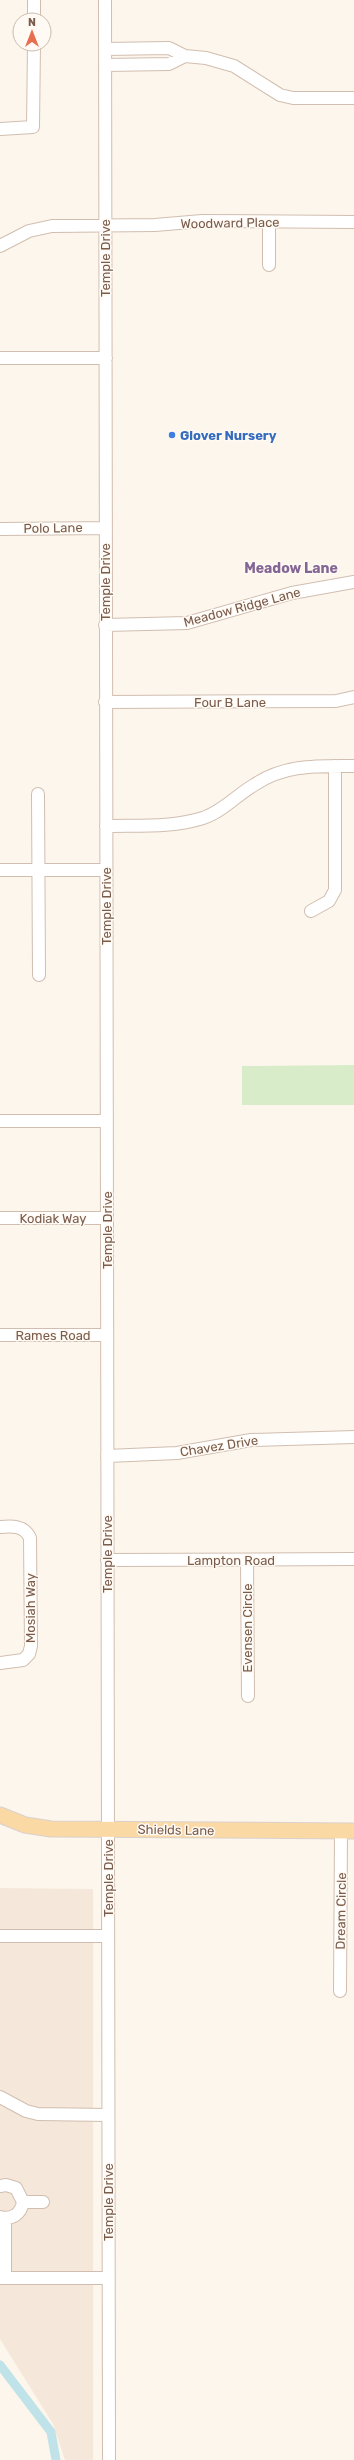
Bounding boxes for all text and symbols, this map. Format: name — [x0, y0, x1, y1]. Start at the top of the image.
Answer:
north arrow — [12, 12, 52, 52]
text: N — [28, 16, 36, 29]
street label: Woodward Place — [180, 215, 280, 231]
street label: Temple Drive — [98, 219, 113, 297]
place label: Glover Nursery — [180, 428, 277, 443]
marker: Glover Nursery — [167, 430, 177, 440]
street label: Polo Lane — [23, 520, 83, 536]
street label: Temple Drive — [98, 543, 113, 621]
district label: Meadow Lane — [244, 560, 338, 577]
street label: Meadow Ridge Lane — [182, 584, 302, 631]
street label: Four B Lane — [194, 695, 266, 710]
street label: Temple Drive — [99, 867, 114, 945]
street label: Temple Drive — [100, 1191, 115, 1269]
street label: Kodiak Way — [20, 1211, 86, 1226]
street label: Rames Road — [15, 1328, 91, 1343]
street label: Chavez Drive — [179, 1432, 259, 1460]
street label: Temple Drive — [100, 1515, 115, 1593]
street label: Lampton Road — [187, 1553, 275, 1568]
street label: Mosiah Way — [23, 1573, 38, 1643]
street label: Evensen Circle — [240, 1583, 255, 1673]
street label: Shields Lane — [137, 1822, 215, 1838]
street label: Temple Drive — [101, 1839, 116, 1917]
street label: Dream Circle — [333, 1872, 349, 1950]
street label: Temple Drive — [101, 2163, 116, 2241]

